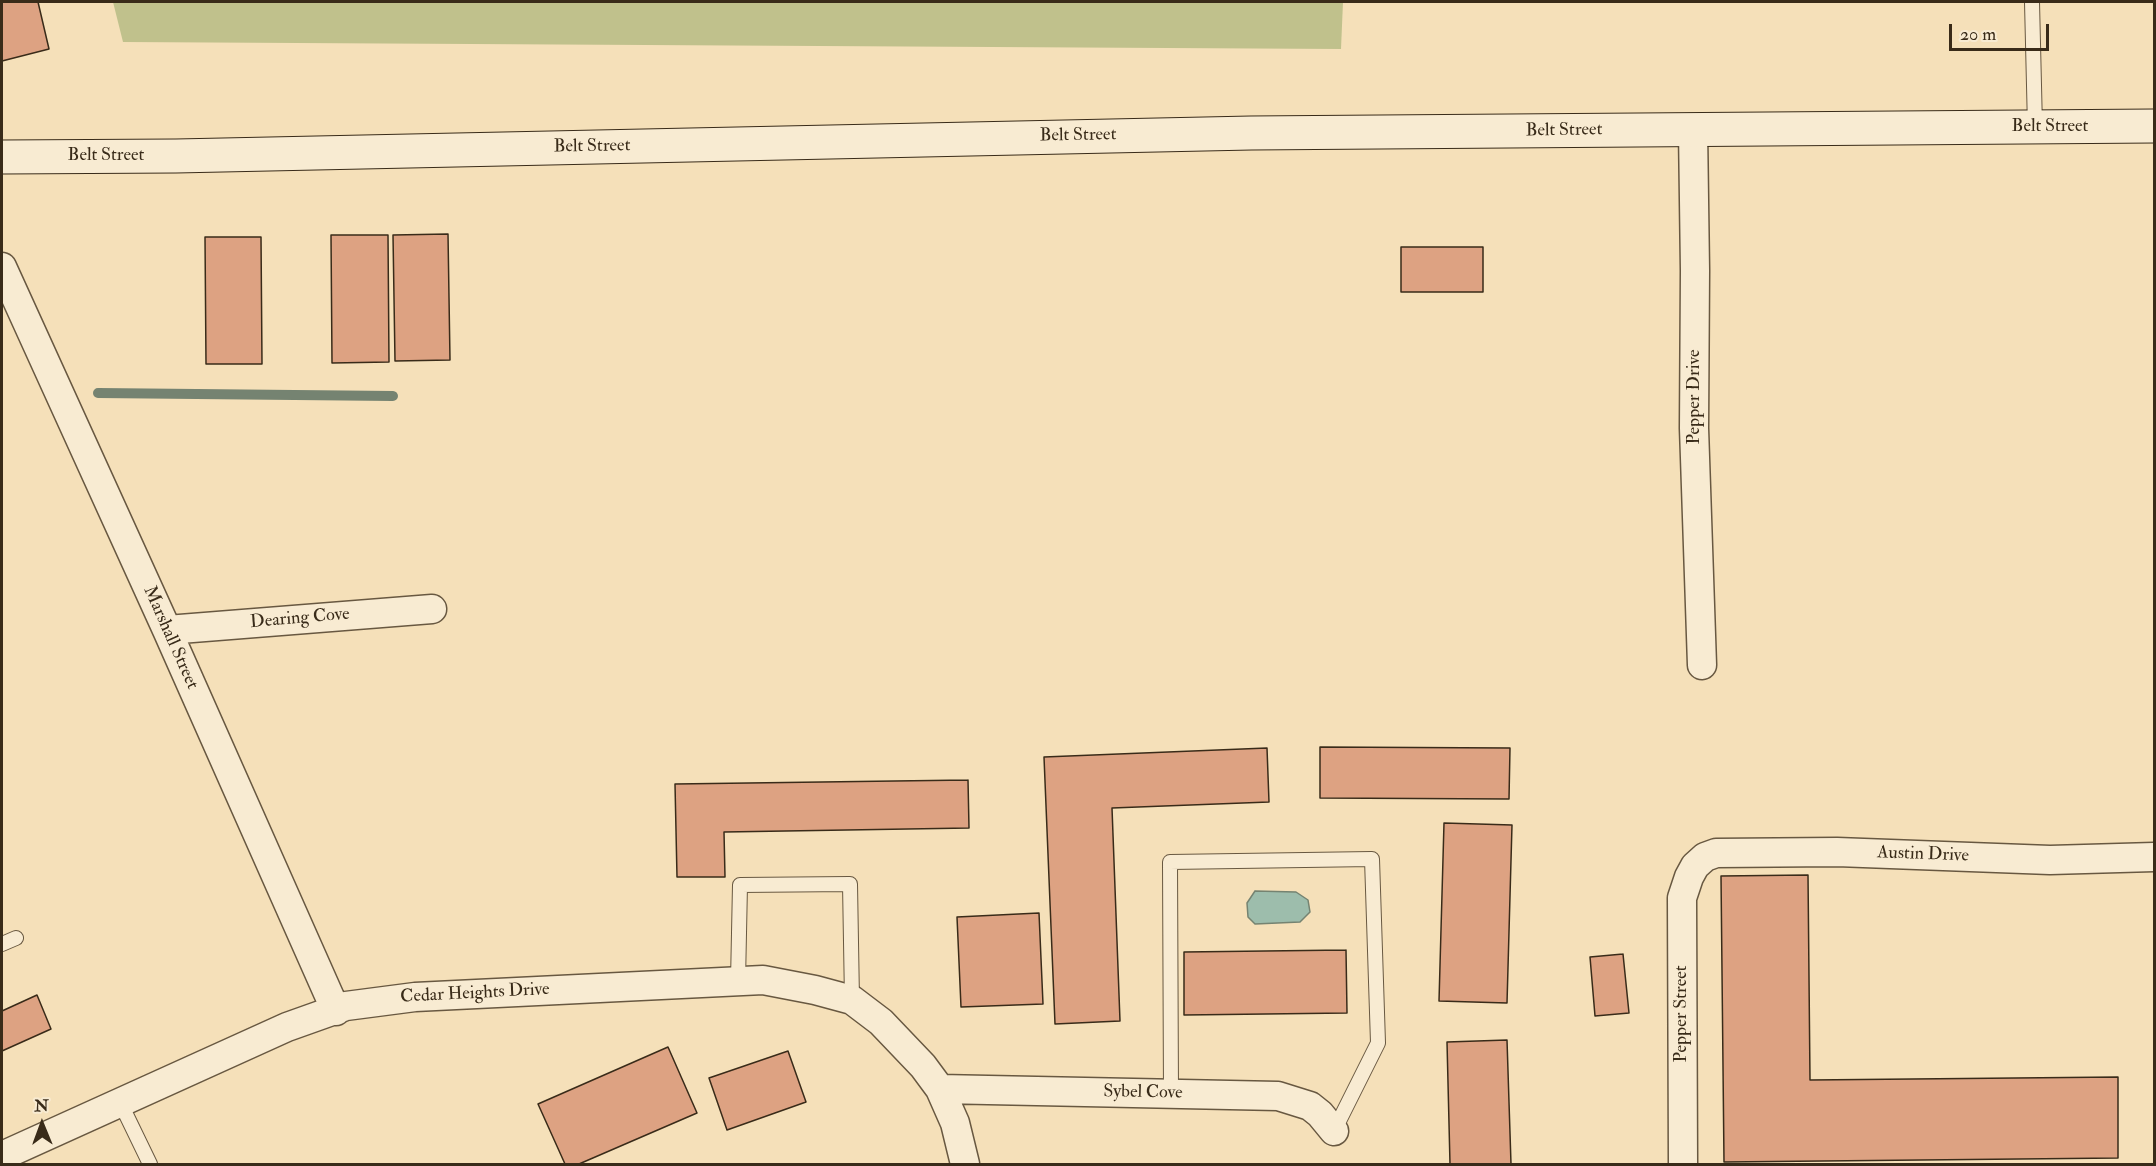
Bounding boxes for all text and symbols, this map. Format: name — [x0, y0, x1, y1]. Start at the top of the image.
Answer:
scale bar — [1952, 12, 2052, 50]
text: 20 m — [1960, 23, 1996, 46]
street label: Belt Street — [2012, 116, 2088, 138]
street label: Belt Street — [1525, 120, 1603, 142]
street label: Belt Street — [1039, 125, 1117, 147]
street label: Belt Street — [553, 136, 631, 158]
street label: Belt Street — [68, 145, 144, 167]
street label: Pepper Drive — [1684, 349, 1706, 445]
street label: Marshall Street — [138, 583, 202, 693]
street label: Dearing Cove — [249, 604, 351, 634]
street label: Austin Drive — [1877, 843, 1969, 867]
street label: Pepper Street — [1671, 965, 1693, 1063]
street label: Cedar Heights Drive — [400, 979, 550, 1009]
street label: Sybel Cove — [1103, 1082, 1183, 1104]
north arrow — [12, 1094, 72, 1154]
text: N — [34, 1096, 49, 1116]

